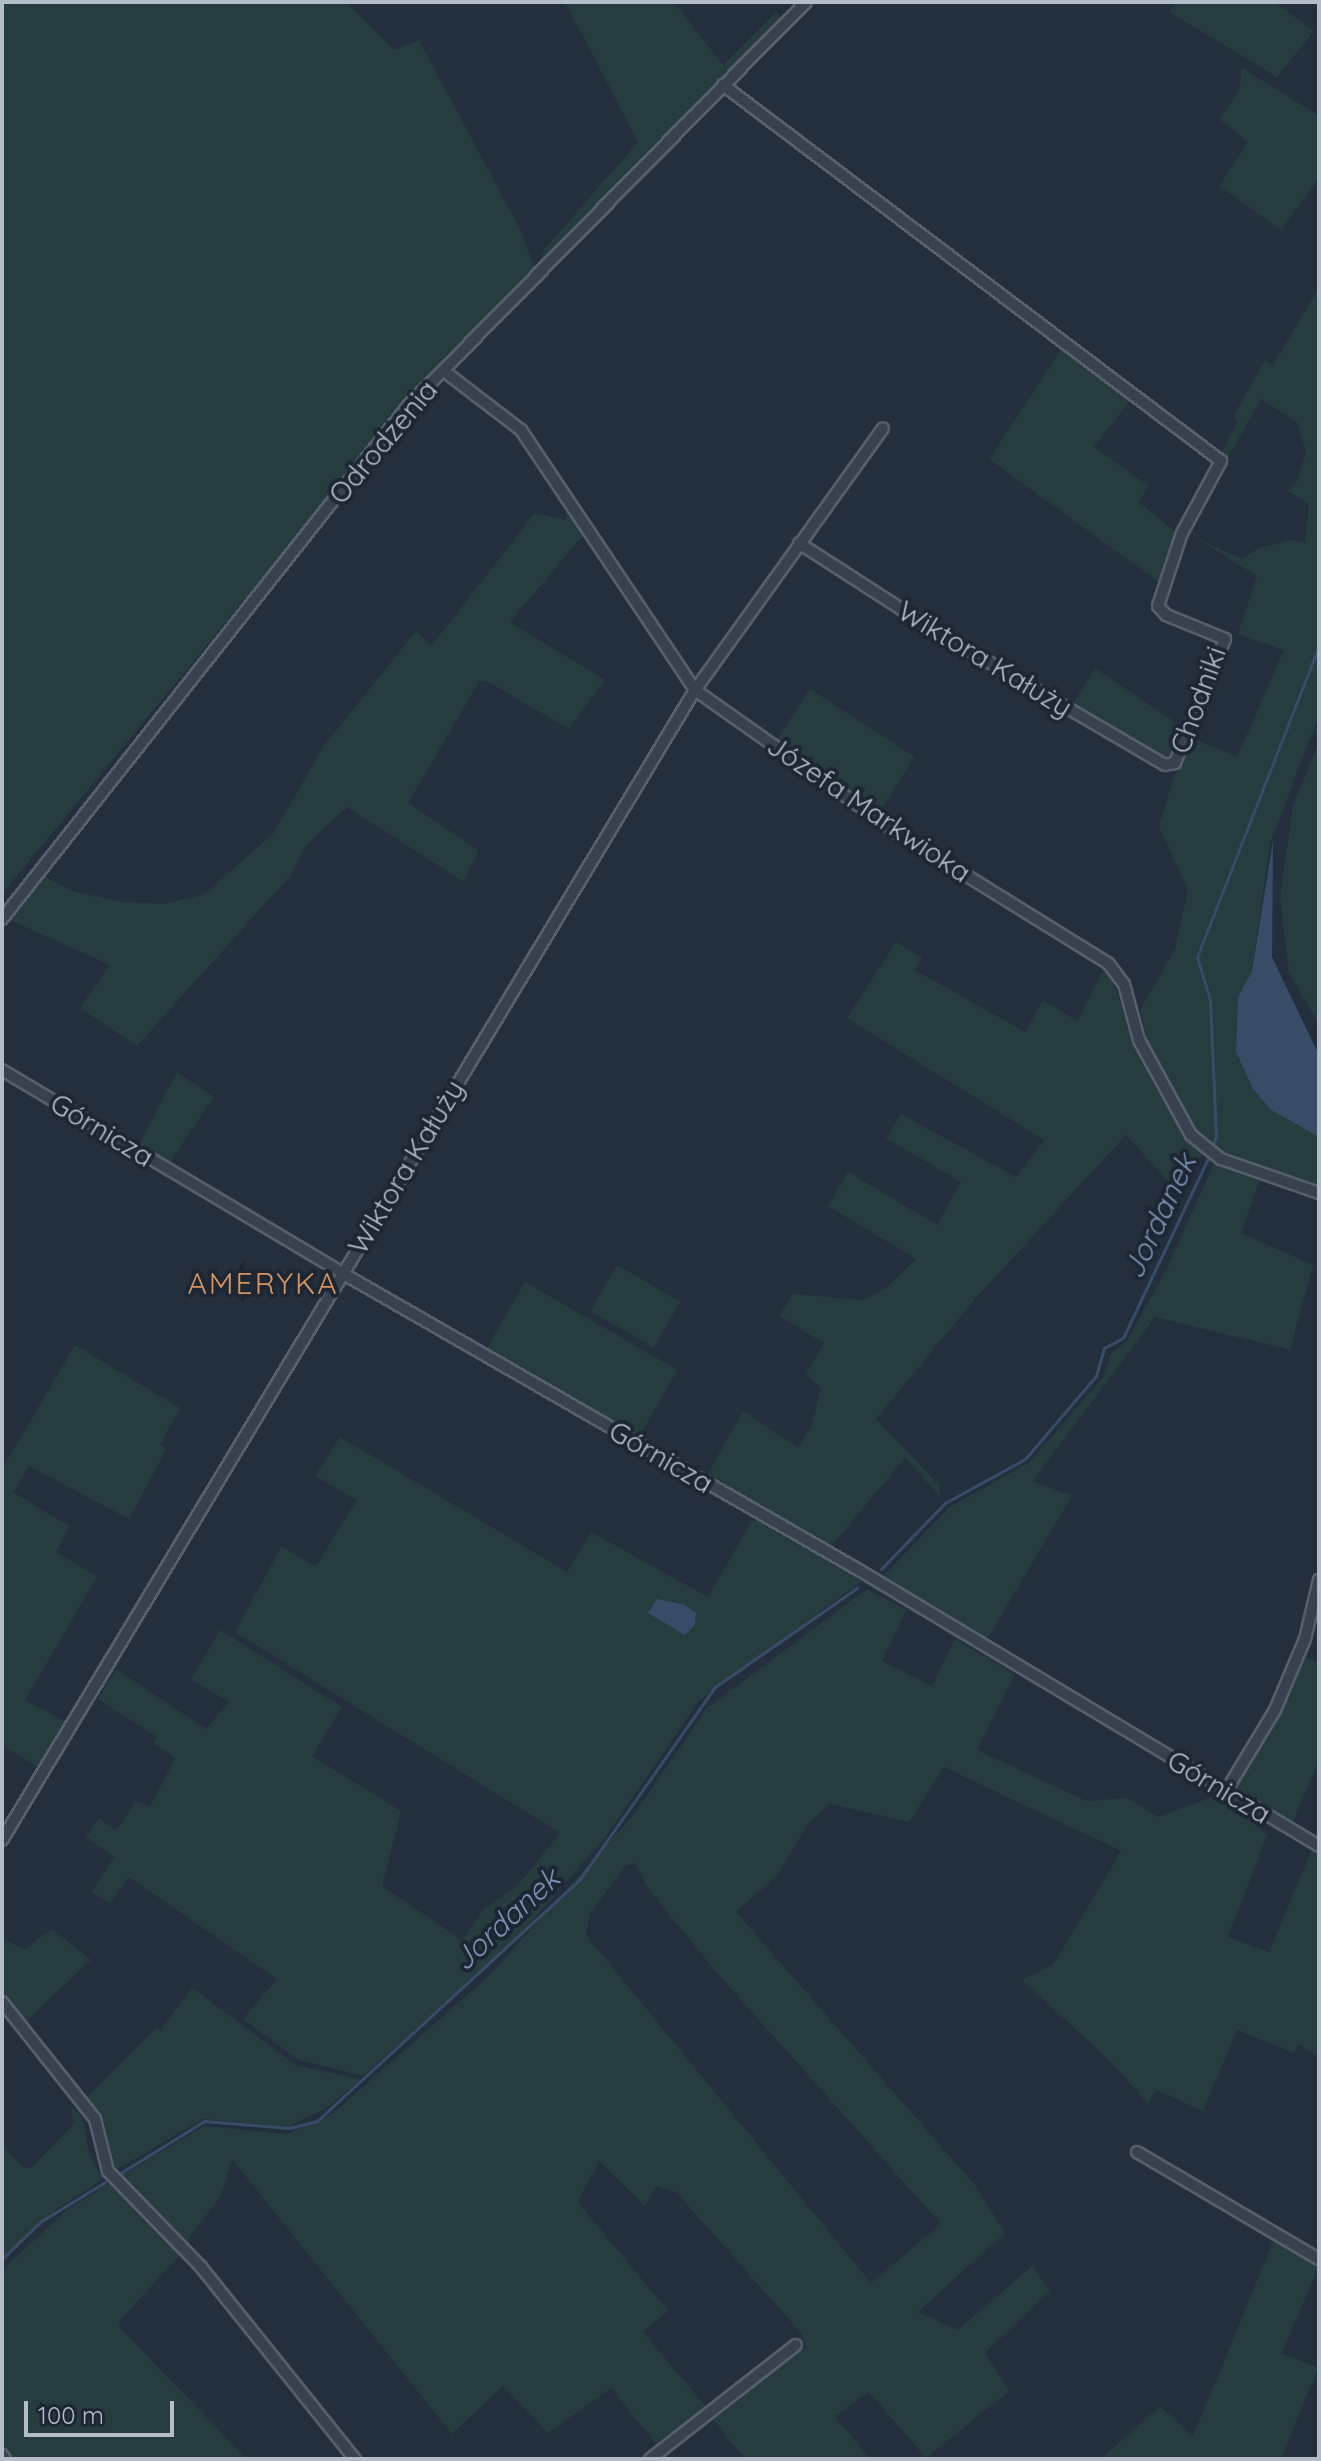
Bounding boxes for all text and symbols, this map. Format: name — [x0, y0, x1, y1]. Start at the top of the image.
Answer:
street label: Odrodzenia — [322, 373, 444, 511]
street label: Wiktora Kałuży — [892, 594, 1078, 724]
street label: Chodniki — [1163, 642, 1233, 758]
street label: Józefa Markwioka — [761, 729, 977, 889]
street label: Wiktora Kałuży — [341, 1074, 471, 1260]
street label: Górnicza — [44, 1086, 160, 1174]
water label: Jordanek — [1115, 1148, 1203, 1284]
district label: AMERYKA — [187, 1265, 339, 1301]
street label: Górnicza — [603, 1414, 719, 1500]
street label: Górnicza — [1161, 1743, 1277, 1831]
water label: Jordanek — [445, 1861, 567, 1977]
scale bar — [28, 2385, 178, 2435]
text: 100 m — [38, 2400, 104, 2430]

